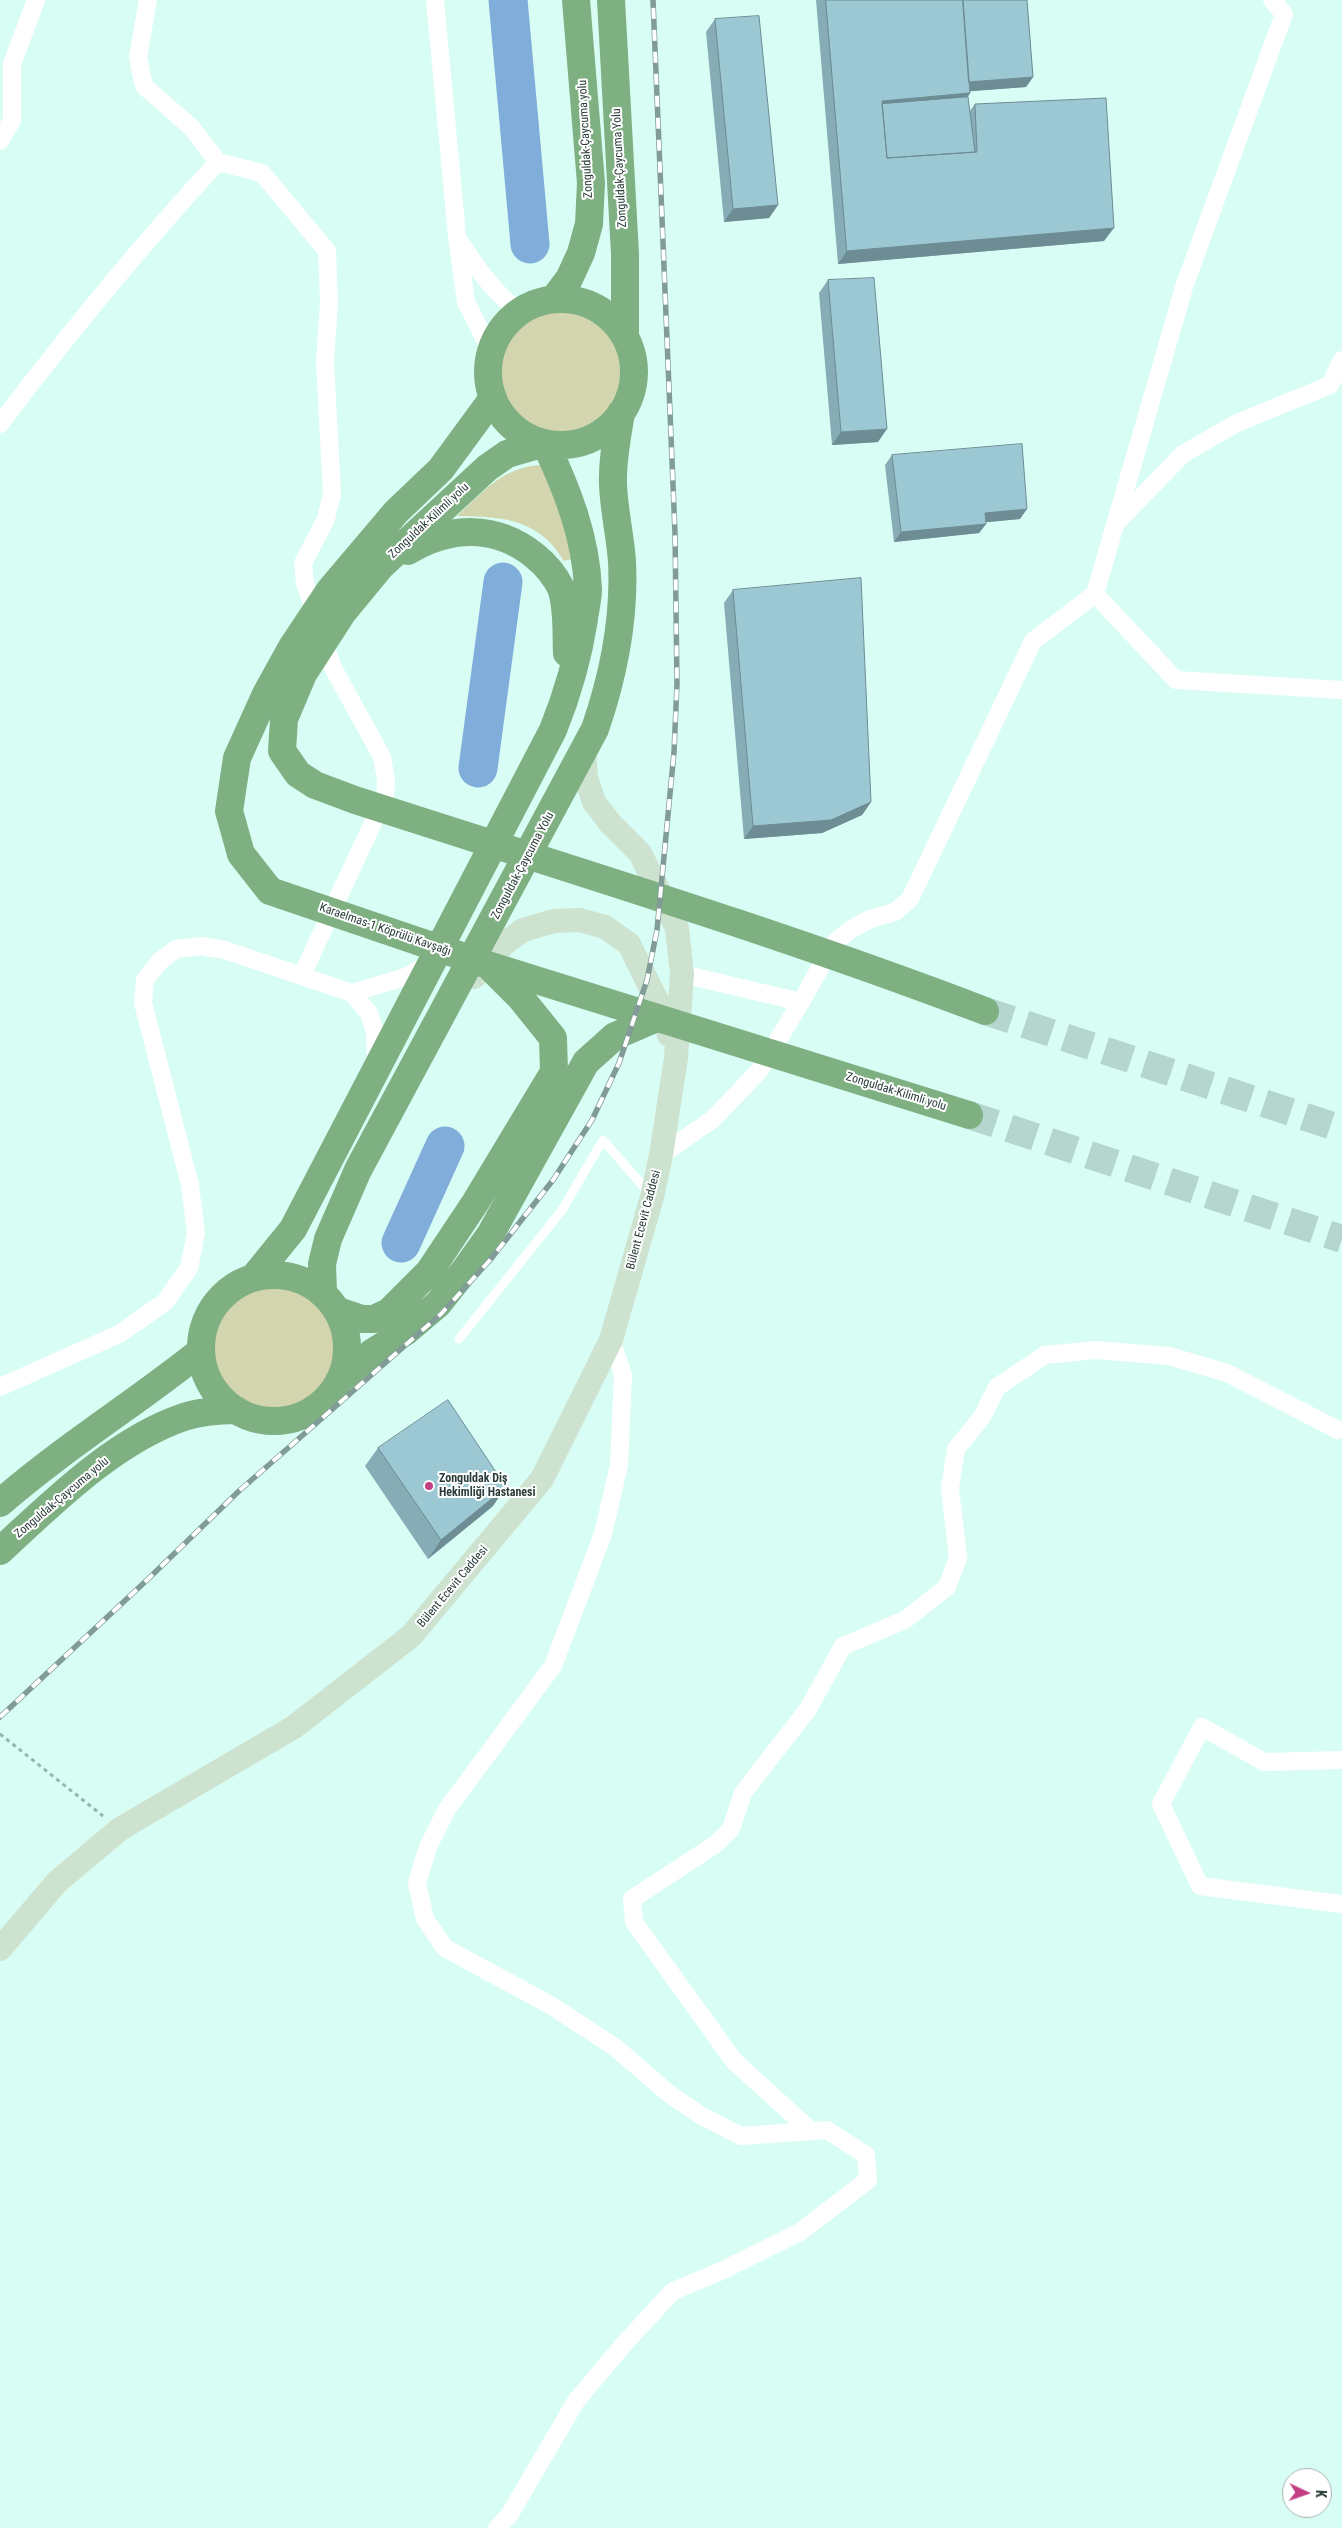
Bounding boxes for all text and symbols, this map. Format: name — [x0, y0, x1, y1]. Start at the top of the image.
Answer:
street label: Zonguldak-Çaycuma yolu — [576, 80, 596, 198]
street label: Zonguldak-Çaycuma Yolu — [610, 108, 630, 228]
street label: Zonguldak-Kilimli yolu — [386, 480, 472, 562]
street label: Zonguldak-Çaycuma Yolu — [489, 810, 557, 922]
street label: Karaelmas-1 Köprülü Kavşağı — [317, 901, 453, 959]
street label: Zonguldak-Kilimli yolu — [844, 1070, 948, 1114]
street label: Bülent Ecevit Caddesi — [624, 1169, 664, 1271]
street label: Zonguldak-Çaycuma yolu — [12, 1454, 112, 1542]
place label: Zonguldak Diş Hekimliği Hastanesi — [439, 1472, 536, 1500]
marker: Zonguldak Diş Hekimliği Hastanesi — [423, 1480, 435, 1492]
street label: Bülent Ecevit Caddesi — [415, 1543, 491, 1631]
north arrow — [1282, 2468, 1332, 2518]
text: K — [1313, 2489, 1329, 2498]

